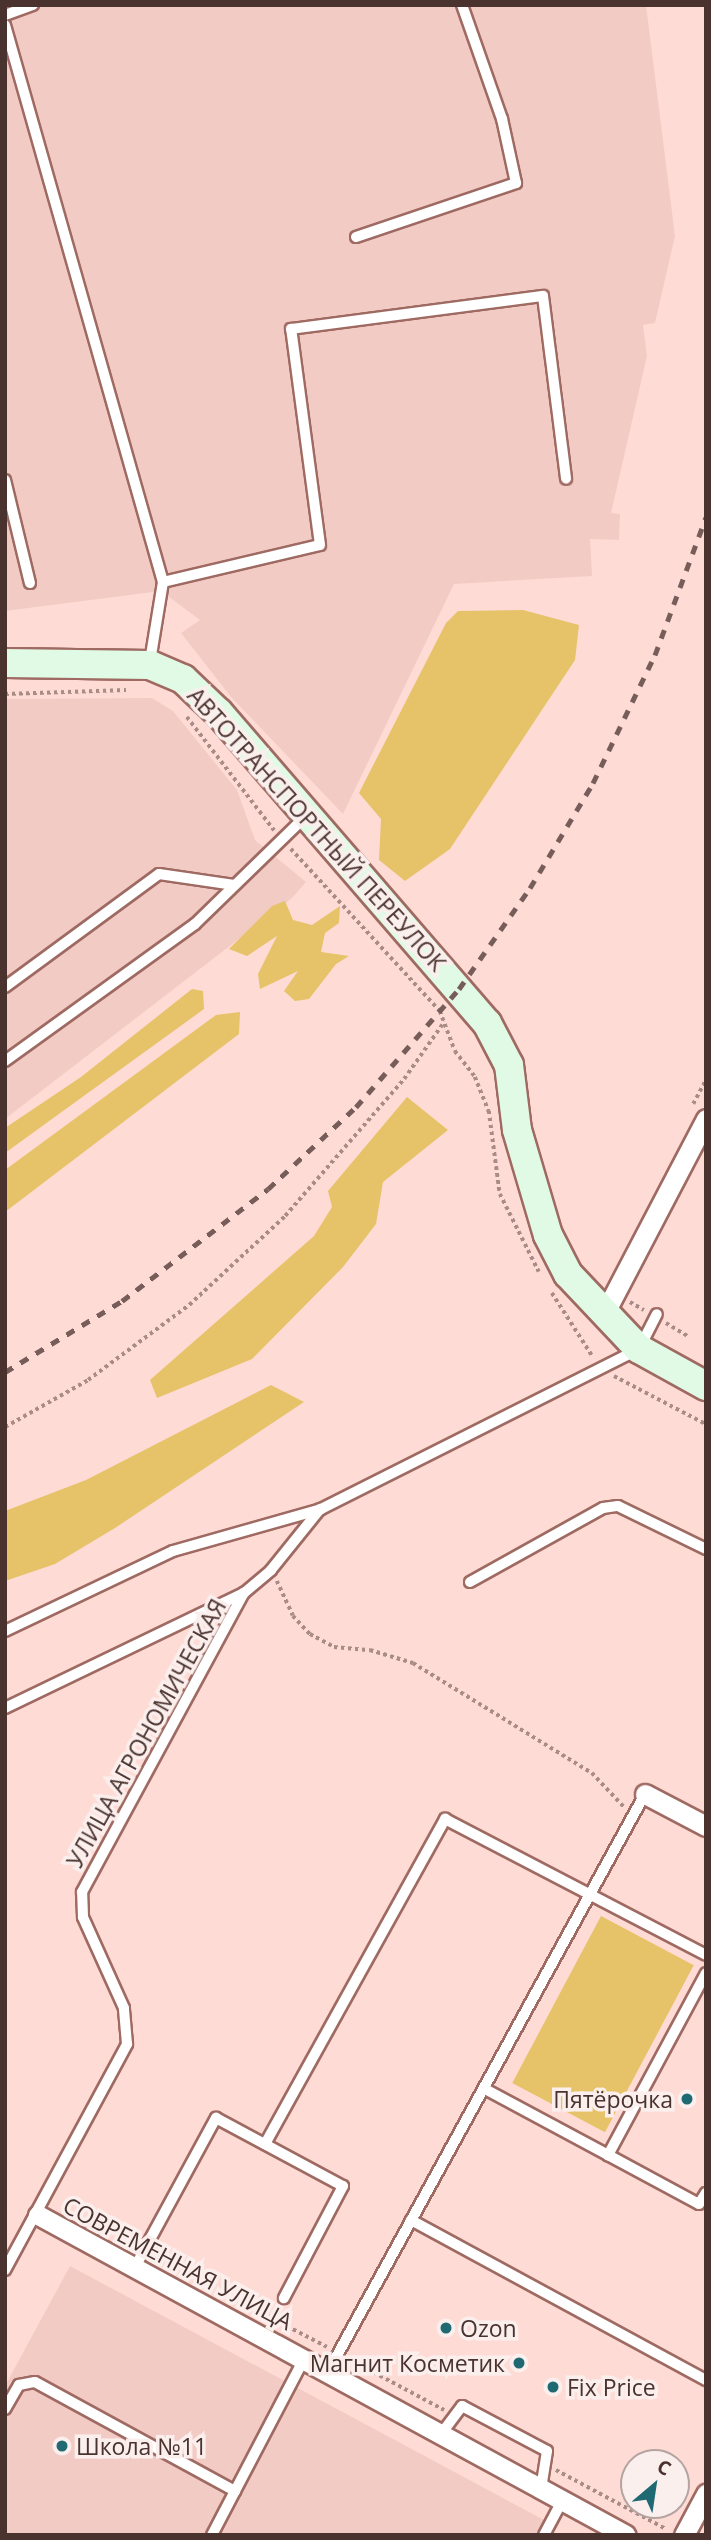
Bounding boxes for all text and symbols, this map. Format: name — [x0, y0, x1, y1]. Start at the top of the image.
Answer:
street label: АВТОТРАНСПОРТНЫЙ ПЕРЕУЛОК — [182, 682, 452, 976]
street label: УЛИЦА АГРОНОМИЧЕСКАЯ — [61, 1594, 231, 1872]
place label: Пятёрочка — [553, 2085, 673, 2113]
marker: Пятёрочка — [679, 2091, 695, 2107]
street label: СОВРЕМЕННАЯ УЛИЦА — [59, 2191, 297, 2335]
place label: Ozon — [460, 2314, 517, 2342]
marker: Ozon — [438, 2320, 454, 2336]
place label: Магнит Косметик — [310, 2349, 505, 2377]
marker: Магнит Косметик — [511, 2355, 527, 2371]
place label: Fix Price — [567, 2373, 656, 2401]
marker: Fix Price — [545, 2379, 561, 2395]
place label: Школа №11 — [76, 2432, 207, 2460]
marker: Школа №11 — [54, 2438, 70, 2454]
north arrow — [620, 2449, 690, 2519]
text: С — [653, 2453, 676, 2482]

